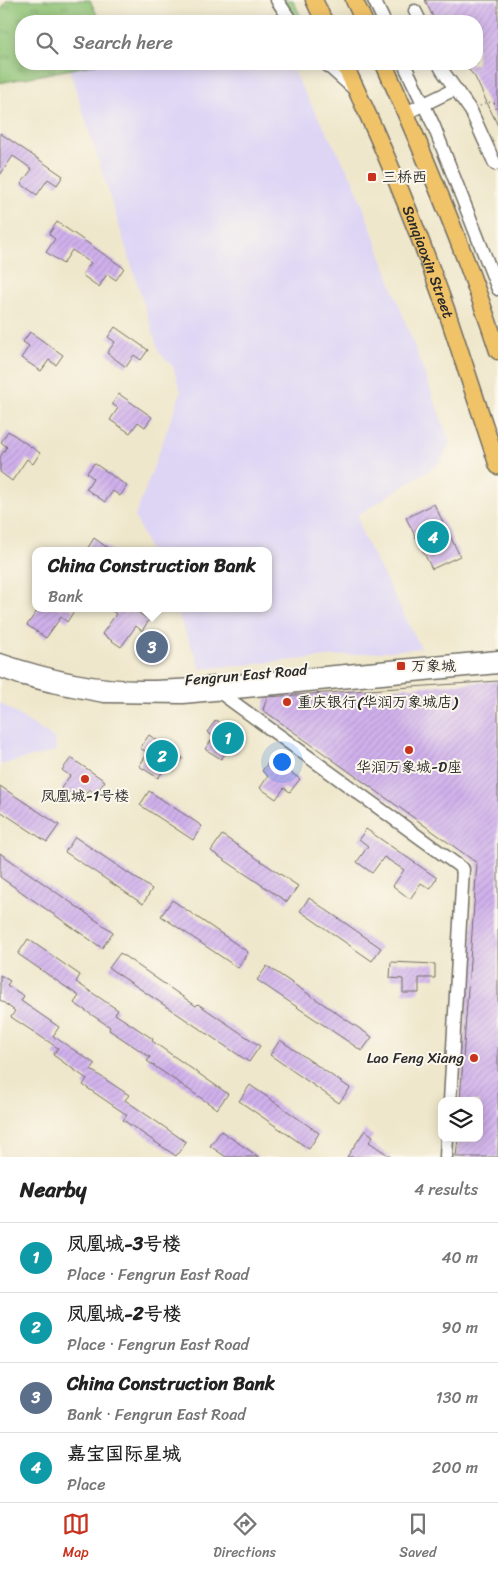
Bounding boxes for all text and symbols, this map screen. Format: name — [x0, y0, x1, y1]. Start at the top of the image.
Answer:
search box — [15, 15, 483, 70]
text: Search here — [73, 26, 173, 59]
icon: search — [33, 29, 61, 57]
place label: 三桥西 — [382, 164, 427, 190]
marker: 三桥西 — [366, 171, 378, 183]
street label: Sanqiaoxin Street — [395, 201, 461, 322]
pin: 4 — [417, 518, 449, 556]
popup — [32, 547, 272, 612]
text: China Construction Bank — [48, 549, 256, 582]
text: Bank — [48, 582, 83, 611]
pin: 3 — [136, 628, 168, 666]
place label: 万象城 — [411, 653, 456, 679]
street label: Fengrun East Road — [184, 657, 309, 693]
marker: 万象城 — [395, 660, 407, 672]
place label: 重庆银行(华润万象城店) — [297, 689, 458, 715]
marker: 重庆银行(华润万象城店) — [281, 696, 293, 708]
pin: 1 — [212, 719, 244, 757]
pin: 2 — [146, 737, 178, 775]
marker: 华润万象城-D座 — [403, 744, 415, 756]
your location — [269, 749, 295, 775]
place label: 华润万象城-D座 — [356, 754, 462, 780]
marker: 凤凰城-1号楼 — [79, 773, 91, 785]
place label: 凤凰城-1号楼 — [41, 783, 129, 809]
place label: Lao Feng Xiang — [367, 1045, 464, 1071]
marker: Lao Feng Xiang — [468, 1052, 480, 1064]
map controls — [438, 1097, 483, 1142]
button: layers — [438, 1097, 483, 1142]
text: Nearby — [20, 1171, 86, 1209]
text: 4 results — [414, 1175, 478, 1204]
text: 凤凰城-3号楼 — [67, 1227, 181, 1260]
text: 1 — [33, 1243, 39, 1272]
text: 40 m — [441, 1243, 478, 1272]
text: Place · Fengrun East Road — [67, 1260, 249, 1289]
text: 凤凰城-2号楼 — [67, 1297, 182, 1330]
text: 2 — [31, 1313, 41, 1342]
text: 90 m — [442, 1313, 478, 1342]
text: Place · Fengrun East Road — [67, 1330, 249, 1359]
text: China Construction Bank — [67, 1367, 275, 1400]
text: 3 — [32, 1383, 40, 1412]
text: 130 m — [436, 1383, 478, 1412]
text: Bank · Fengrun East Road — [67, 1400, 246, 1429]
text: 嘉宝国际星城 — [67, 1437, 181, 1470]
text: 4 — [31, 1453, 41, 1482]
text: 200 m — [432, 1453, 478, 1482]
text: Place — [67, 1470, 106, 1499]
tab: Map — [62, 1510, 90, 1565]
tab: Directions — [213, 1510, 276, 1565]
tab: Saved — [399, 1510, 436, 1565]

